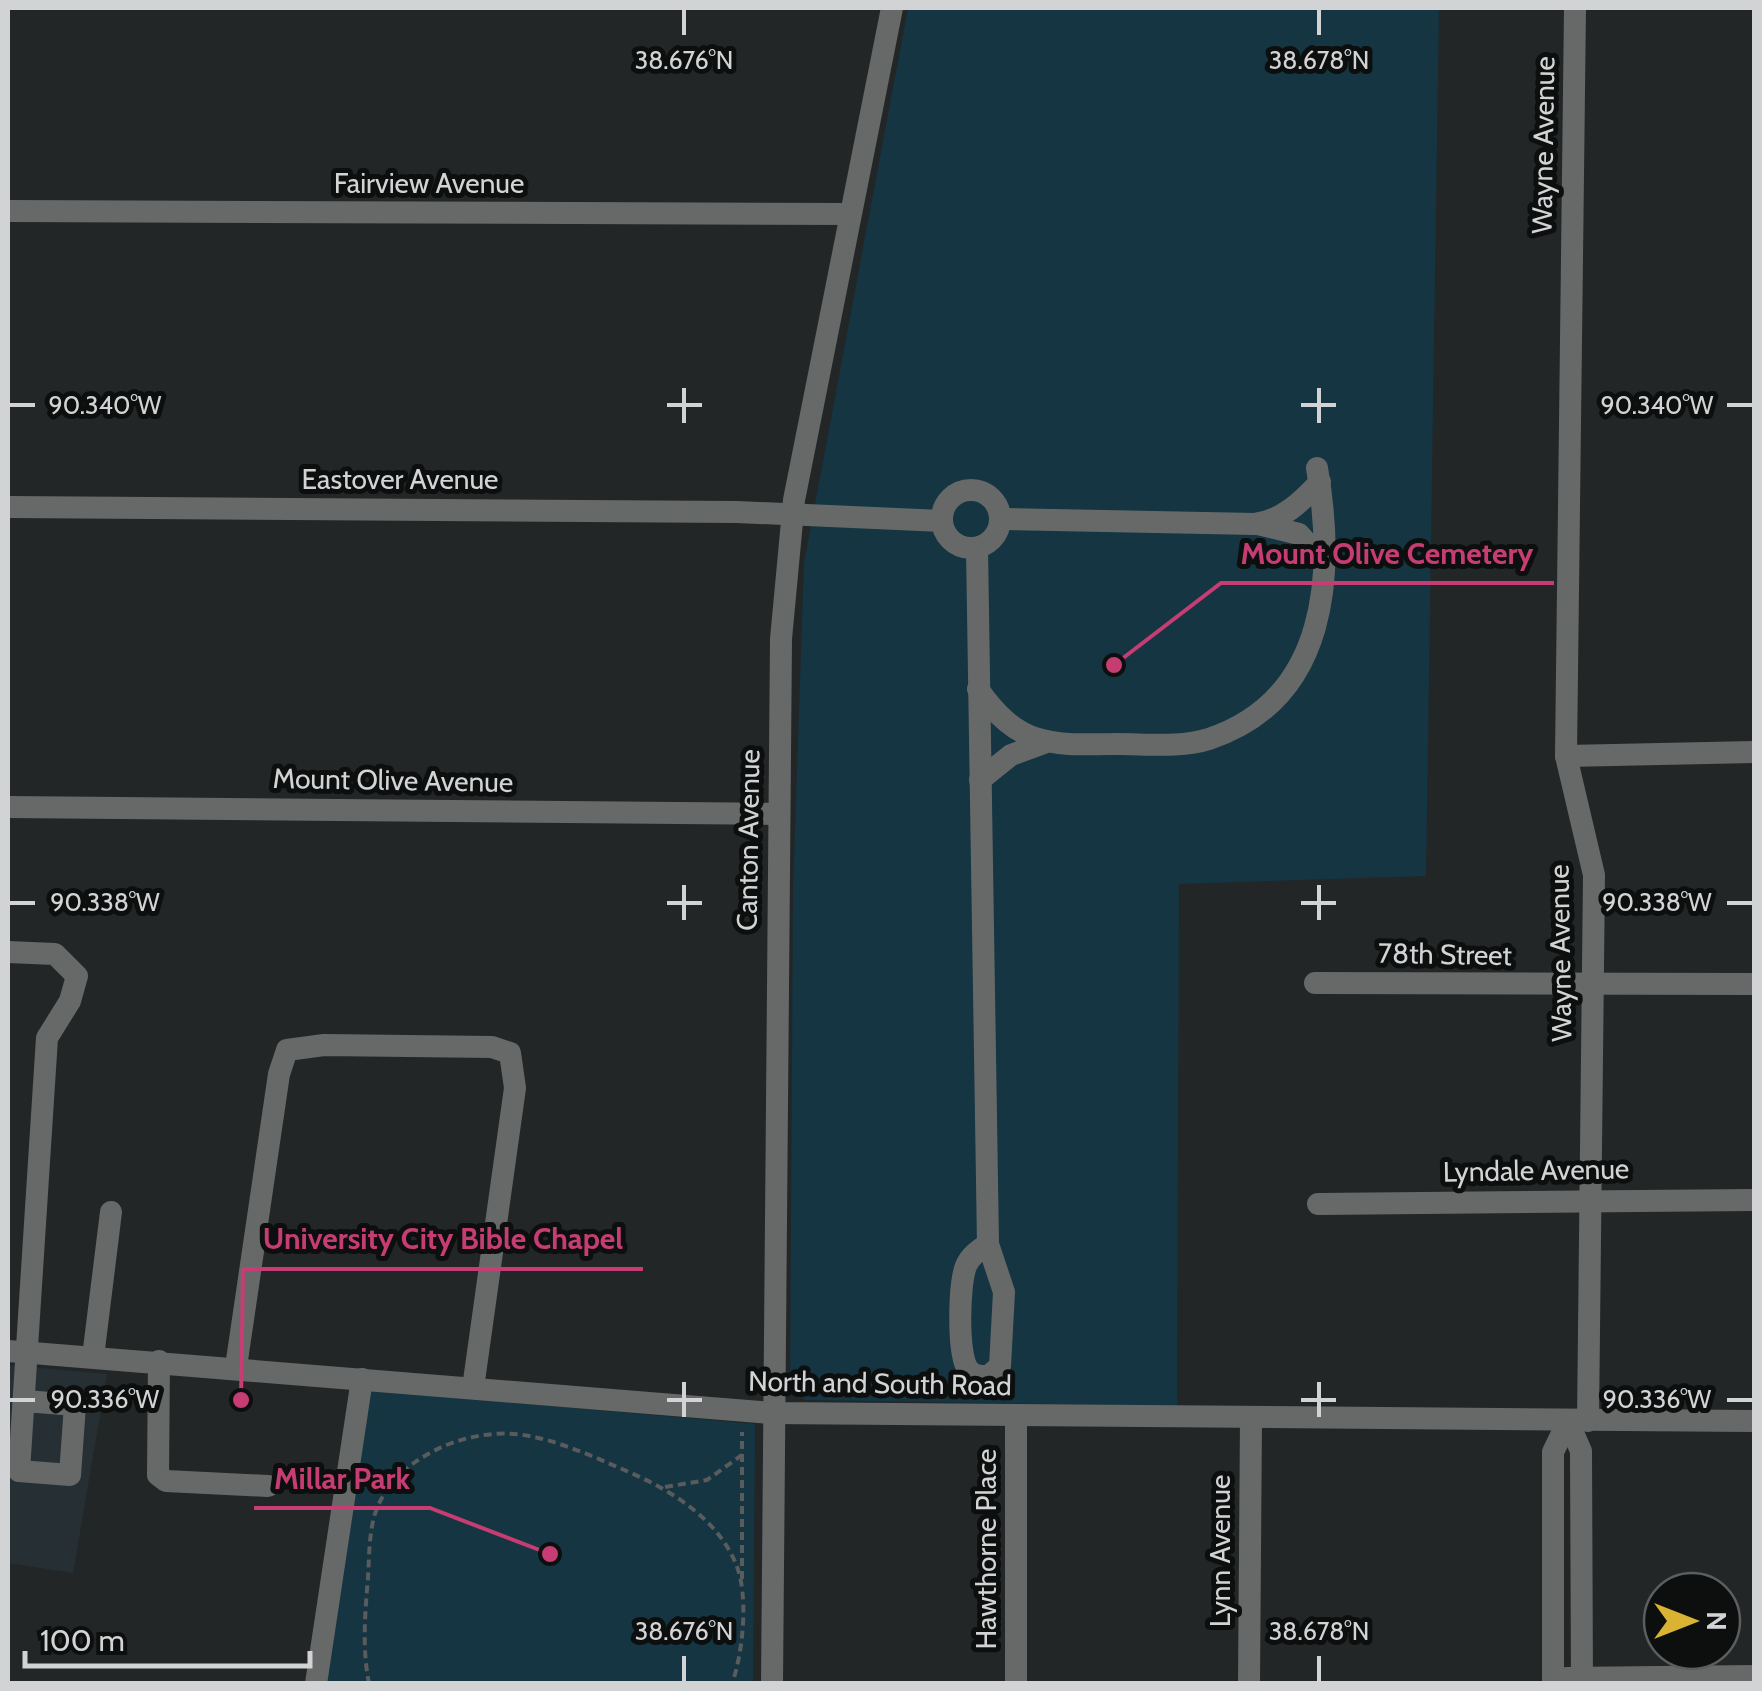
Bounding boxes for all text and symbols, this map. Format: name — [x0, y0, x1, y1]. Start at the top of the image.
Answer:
text: 38.676°N — [635, 45, 733, 75]
text: 38.678°N — [1269, 45, 1369, 75]
street label: Wayne Avenue — [1524, 56, 1562, 234]
street label: Fairview Avenue — [334, 166, 524, 200]
text: 90.340°W — [49, 390, 162, 420]
text: 90.340°W — [1601, 390, 1714, 420]
street label: Eastover Avenue — [302, 462, 498, 496]
callout: Mount Olive Cemetery — [1221, 523, 1554, 583]
text: Mount Olive Cemetery — [1241, 535, 1534, 572]
street label: Canton Avenue — [729, 749, 767, 931]
street label: Mount Olive Avenue — [272, 761, 514, 799]
street label: Wayne Avenue — [1541, 864, 1579, 1042]
text: 90.338°W — [50, 887, 160, 917]
text: 90.338°W — [1602, 887, 1712, 917]
street label: 78th Street — [1378, 936, 1512, 972]
street label: Lyndale Avenue — [1442, 1151, 1630, 1189]
callout: University City Bible Chapel — [243, 1209, 643, 1269]
text: University City Bible Chapel — [263, 1220, 623, 1257]
street label: North and South Road — [748, 1364, 1012, 1402]
text: 90.336°W — [51, 1384, 159, 1414]
text: 90.336°W — [1603, 1384, 1711, 1414]
callout: Millar Park — [254, 1448, 430, 1508]
street label: Hawthorne Place — [969, 1449, 1003, 1649]
text: Millar Park — [274, 1460, 411, 1497]
street label: Lynn Avenue — [1203, 1475, 1237, 1627]
north arrow — [1642, 1571, 1742, 1671]
scale bar — [25, 1606, 310, 1668]
text: N — [1700, 1611, 1734, 1631]
text: 38.676°N — [635, 1616, 733, 1646]
text: 38.678°N — [1269, 1616, 1369, 1646]
text: 100 m — [40, 1622, 125, 1659]

